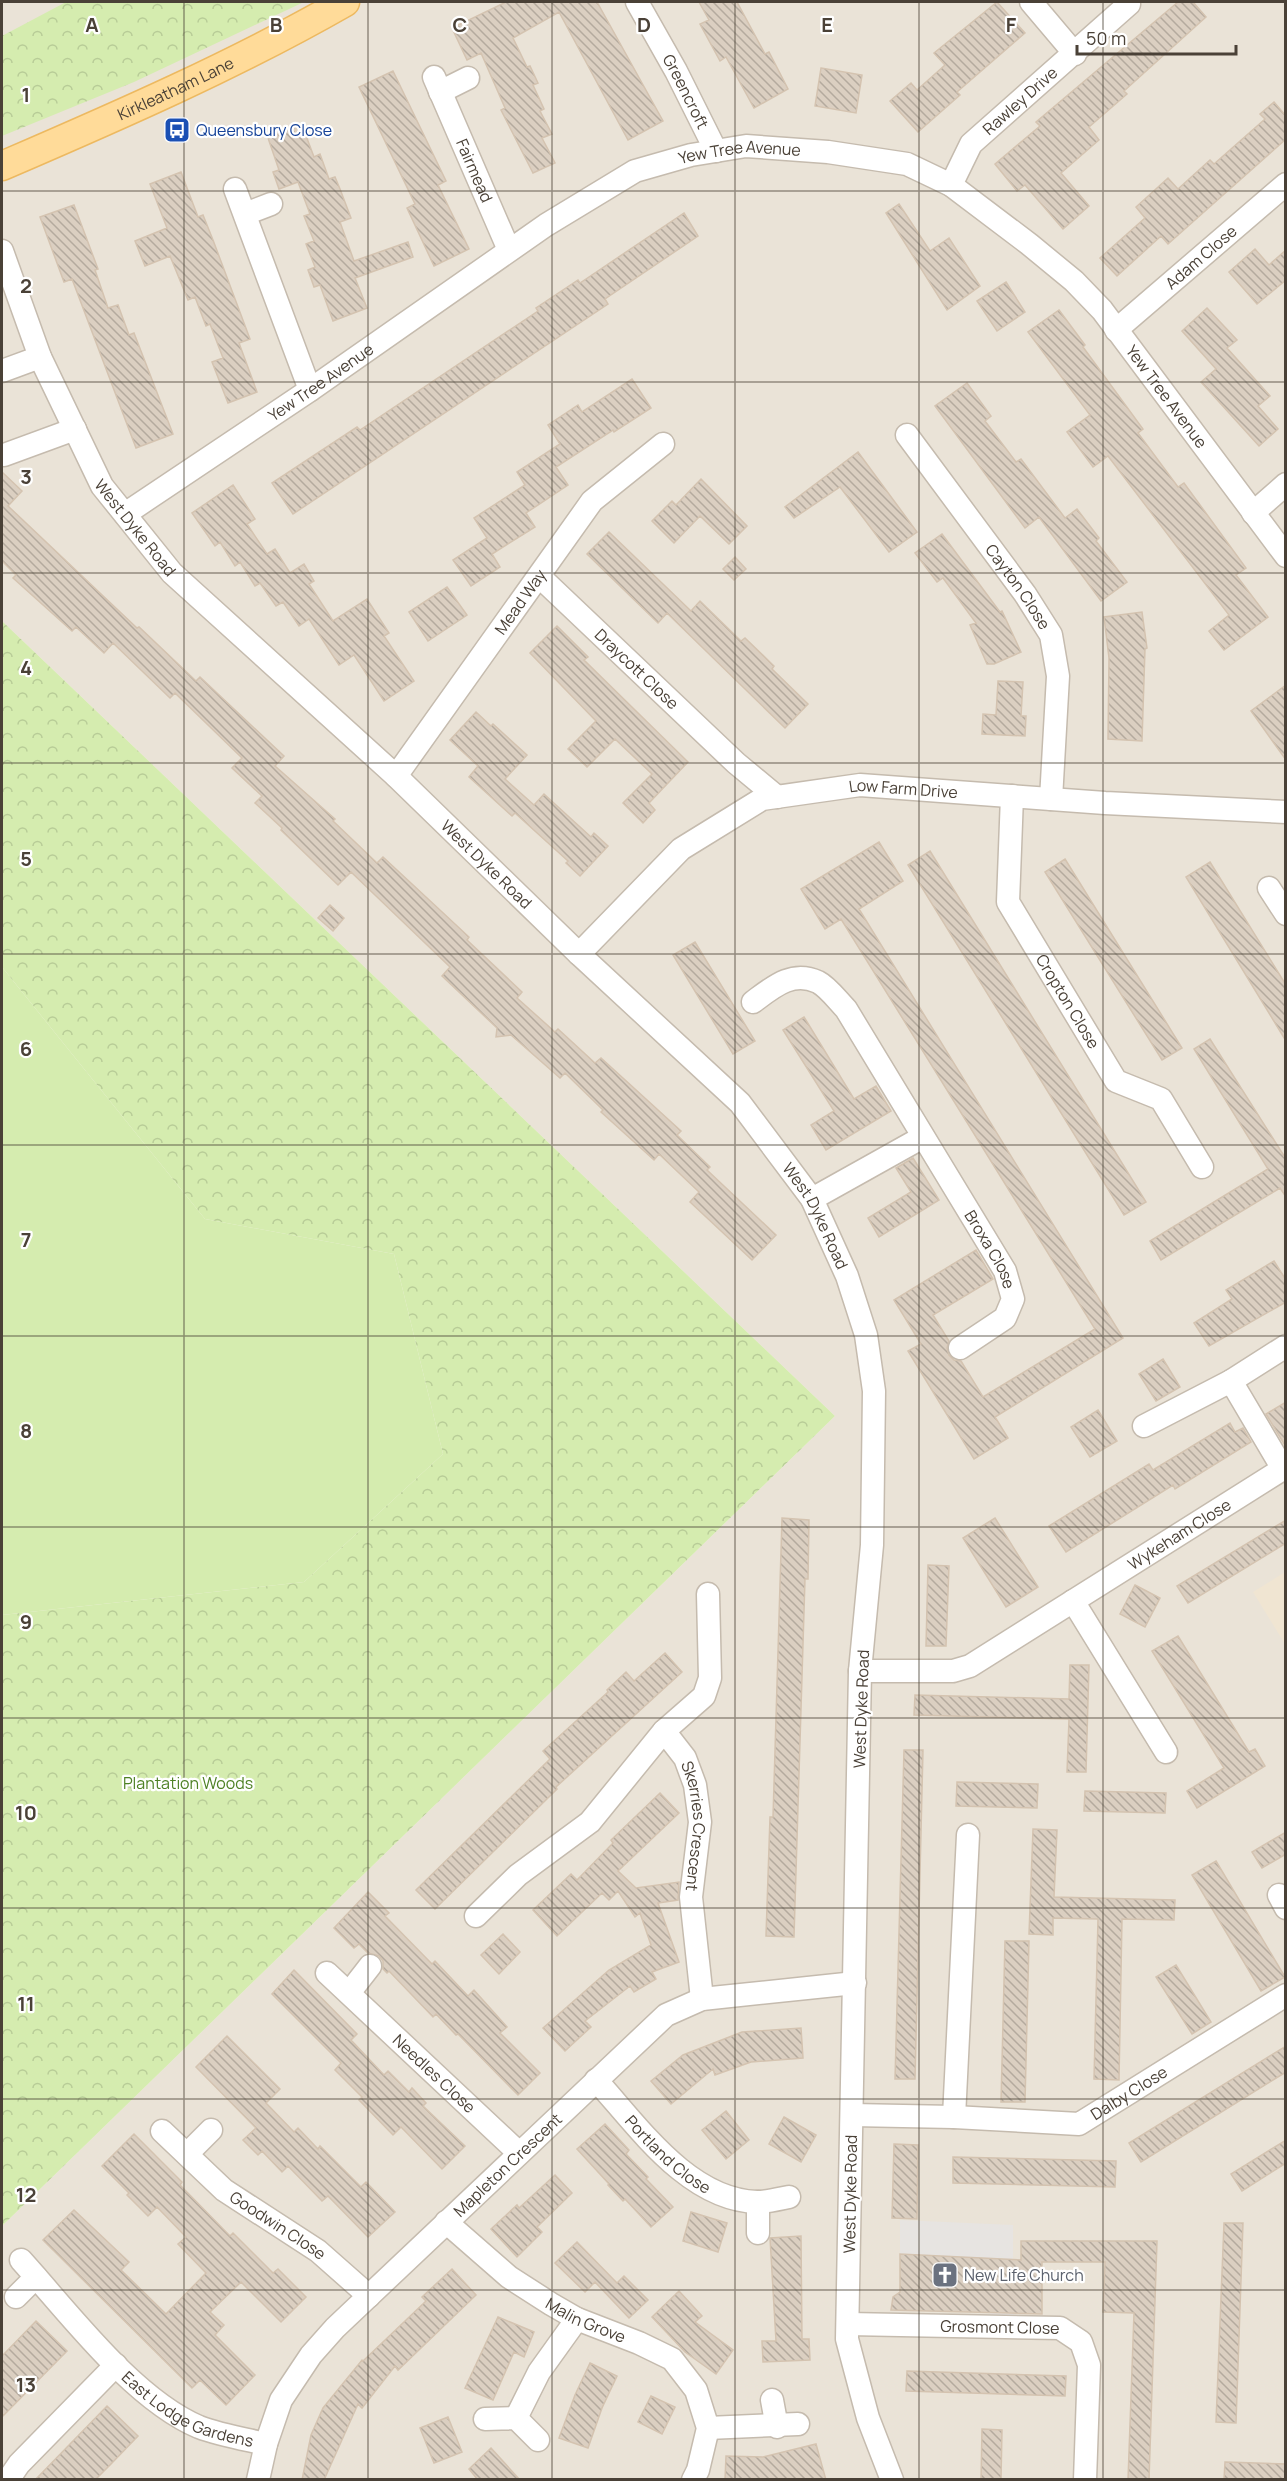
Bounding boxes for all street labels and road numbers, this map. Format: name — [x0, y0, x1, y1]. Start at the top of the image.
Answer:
street label: Greencroft — [658, 50, 714, 132]
street label: Kirkleatham Lane — [114, 52, 237, 125]
street label: Rawley Drive — [978, 62, 1062, 140]
street label: Fairmead — [451, 135, 498, 206]
street label: Yew Tree Avenue — [676, 135, 802, 169]
street label: Adam Close — [1161, 220, 1241, 294]
street label: Yew Tree Avenue — [264, 338, 378, 426]
street label: Yew Tree Avenue — [1121, 341, 1212, 452]
street label: West Dyke Road — [90, 474, 181, 581]
street label: Cayton Close — [981, 539, 1056, 634]
street label: Mead Way — [489, 564, 551, 639]
street label: Draycott Close — [590, 624, 684, 714]
street label: Low Farm Drive — [847, 774, 959, 803]
street label: West Dyke Road — [436, 815, 537, 913]
street label: Cropton Close — [1031, 950, 1105, 1053]
street label: West Dyke Road — [778, 1158, 854, 1273]
street label: Broxa Close — [960, 1206, 1020, 1291]
street label: Wykeham Close — [1123, 1493, 1235, 1575]
street label: West Dyke Road — [848, 1649, 874, 1769]
street label: Skerries Crescent — [676, 1758, 711, 1892]
street label: Needles Close — [388, 2029, 481, 2118]
street label: Dalby Close — [1086, 2061, 1171, 2125]
street label: Mapleton Crescent — [448, 2108, 567, 2222]
street label: Portland Close — [620, 2110, 715, 2199]
street label: West Dyke Road — [838, 2134, 862, 2254]
street label: Goodwin Close — [226, 2186, 331, 2264]
street label: Malin Grove — [542, 2292, 629, 2348]
street label: Grosmont Close — [940, 2315, 1060, 2339]
street label: East Lodge Gardens — [117, 2366, 255, 2452]

